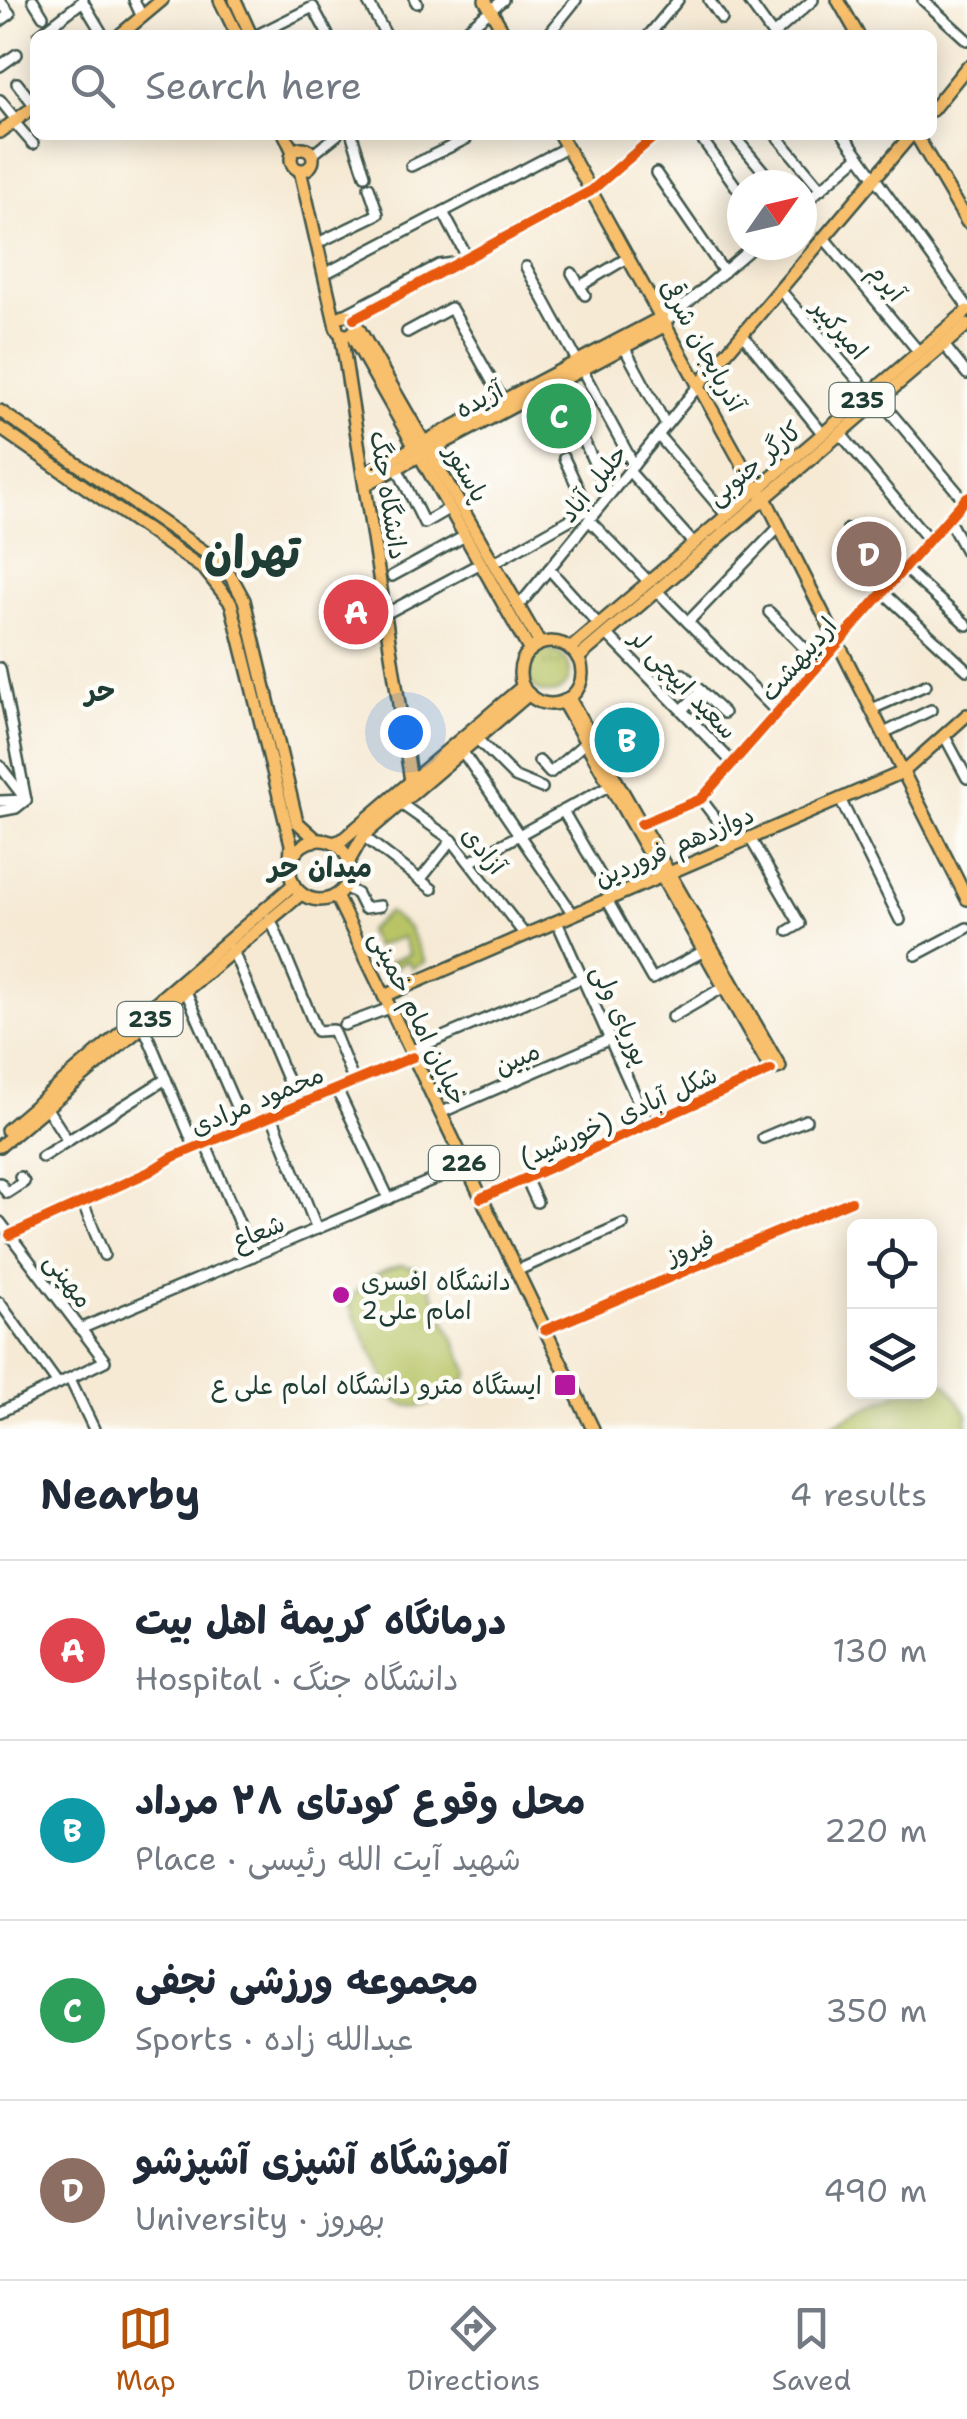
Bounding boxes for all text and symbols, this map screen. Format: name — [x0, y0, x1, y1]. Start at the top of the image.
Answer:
search box — [30, 30, 937, 140]
icon: search — [65, 58, 120, 113]
text: Search here — [145, 60, 362, 111]
north arrow — [727, 170, 817, 260]
street label: آیرم — [858, 255, 914, 311]
street label: آذربایجان شرقی — [653, 273, 754, 418]
street label: امیرکبیر — [803, 290, 876, 367]
street label: آژیده — [449, 372, 510, 426]
pin: C — [526, 378, 592, 454]
road number: 235 — [830, 383, 894, 417]
street label: کارگر جنوبی — [699, 413, 809, 513]
street label: دانشگاه جنگ — [362, 428, 416, 562]
street label: پاستور — [436, 436, 497, 508]
street label: جلیل آباد — [551, 437, 635, 529]
pin: D — [836, 516, 902, 592]
district label: تهران — [204, 522, 302, 582]
pin: A — [324, 574, 388, 650]
street label: اردیبهشت — [752, 610, 844, 708]
street label: سعید ایپچی لر — [621, 620, 745, 746]
district label: حر — [82, 672, 115, 710]
pin: B — [594, 702, 660, 778]
your location — [380, 707, 431, 758]
street label: دوازدهم فروردین — [589, 797, 760, 898]
street label: آزادی — [454, 819, 514, 882]
district label: میدان حر — [265, 848, 372, 886]
street label: خیابان امام خمینی — [360, 925, 476, 1112]
street label: پوریای ولی — [584, 959, 658, 1071]
road number: 235 — [118, 1002, 182, 1036]
street label: مبین — [489, 1033, 545, 1083]
street label: محمود مرادی — [185, 1057, 329, 1143]
street label: شکل آبادی (خورشید) — [514, 1057, 722, 1175]
road number: 226 — [429, 1146, 499, 1180]
street label: شعاع — [226, 1206, 290, 1259]
map controls — [847, 1219, 937, 1399]
button: locate — [847, 1219, 937, 1309]
street label: فیروز — [659, 1222, 719, 1273]
street label: مهینی — [37, 1245, 101, 1315]
place label: دانشگاه افسری امام علی2 — [361, 1264, 511, 1329]
marker: دانشگاه افسری امام علی2 — [330, 1284, 352, 1306]
button: layers — [847, 1309, 937, 1399]
place label: ایستگاه مترو دانشگاه امام علی ع — [211, 1368, 542, 1404]
marker: ایستگاه مترو دانشگاه امام علی ع — [552, 1372, 578, 1398]
text: Nearby — [40, 1466, 200, 1522]
text: 4 results — [790, 1473, 927, 1516]
text: درمانگاه کریمهٔ اهل بیت — [135, 1595, 506, 1646]
text: A — [60, 1629, 85, 1672]
text: 130 m — [832, 1629, 927, 1672]
text: Hospital · دانشگاه جنگ — [135, 1657, 459, 1700]
text: محل وقوع کودتای ۲۸ مرداد — [135, 1775, 586, 1826]
text: B — [63, 1809, 82, 1852]
text: 220 m — [824, 1809, 927, 1852]
text: Place · شهید آیت الله رئیسی — [135, 1837, 521, 1880]
text: مجموعه ورزشی نجفی — [135, 1955, 478, 2006]
text: C — [63, 1989, 82, 2032]
text: 350 m — [825, 1989, 927, 2032]
text: Sports · عبدالله زاده — [135, 2017, 413, 2060]
text: آموزشگاه آشپزی آشپزشو — [135, 2135, 508, 2186]
text: D — [61, 2169, 84, 2212]
text: 490 m — [823, 2169, 927, 2212]
text: University · بهروز — [135, 2197, 385, 2240]
tab: Map — [116, 2301, 176, 2399]
tab: Directions — [407, 2301, 540, 2399]
tab: Saved — [772, 2301, 851, 2399]

